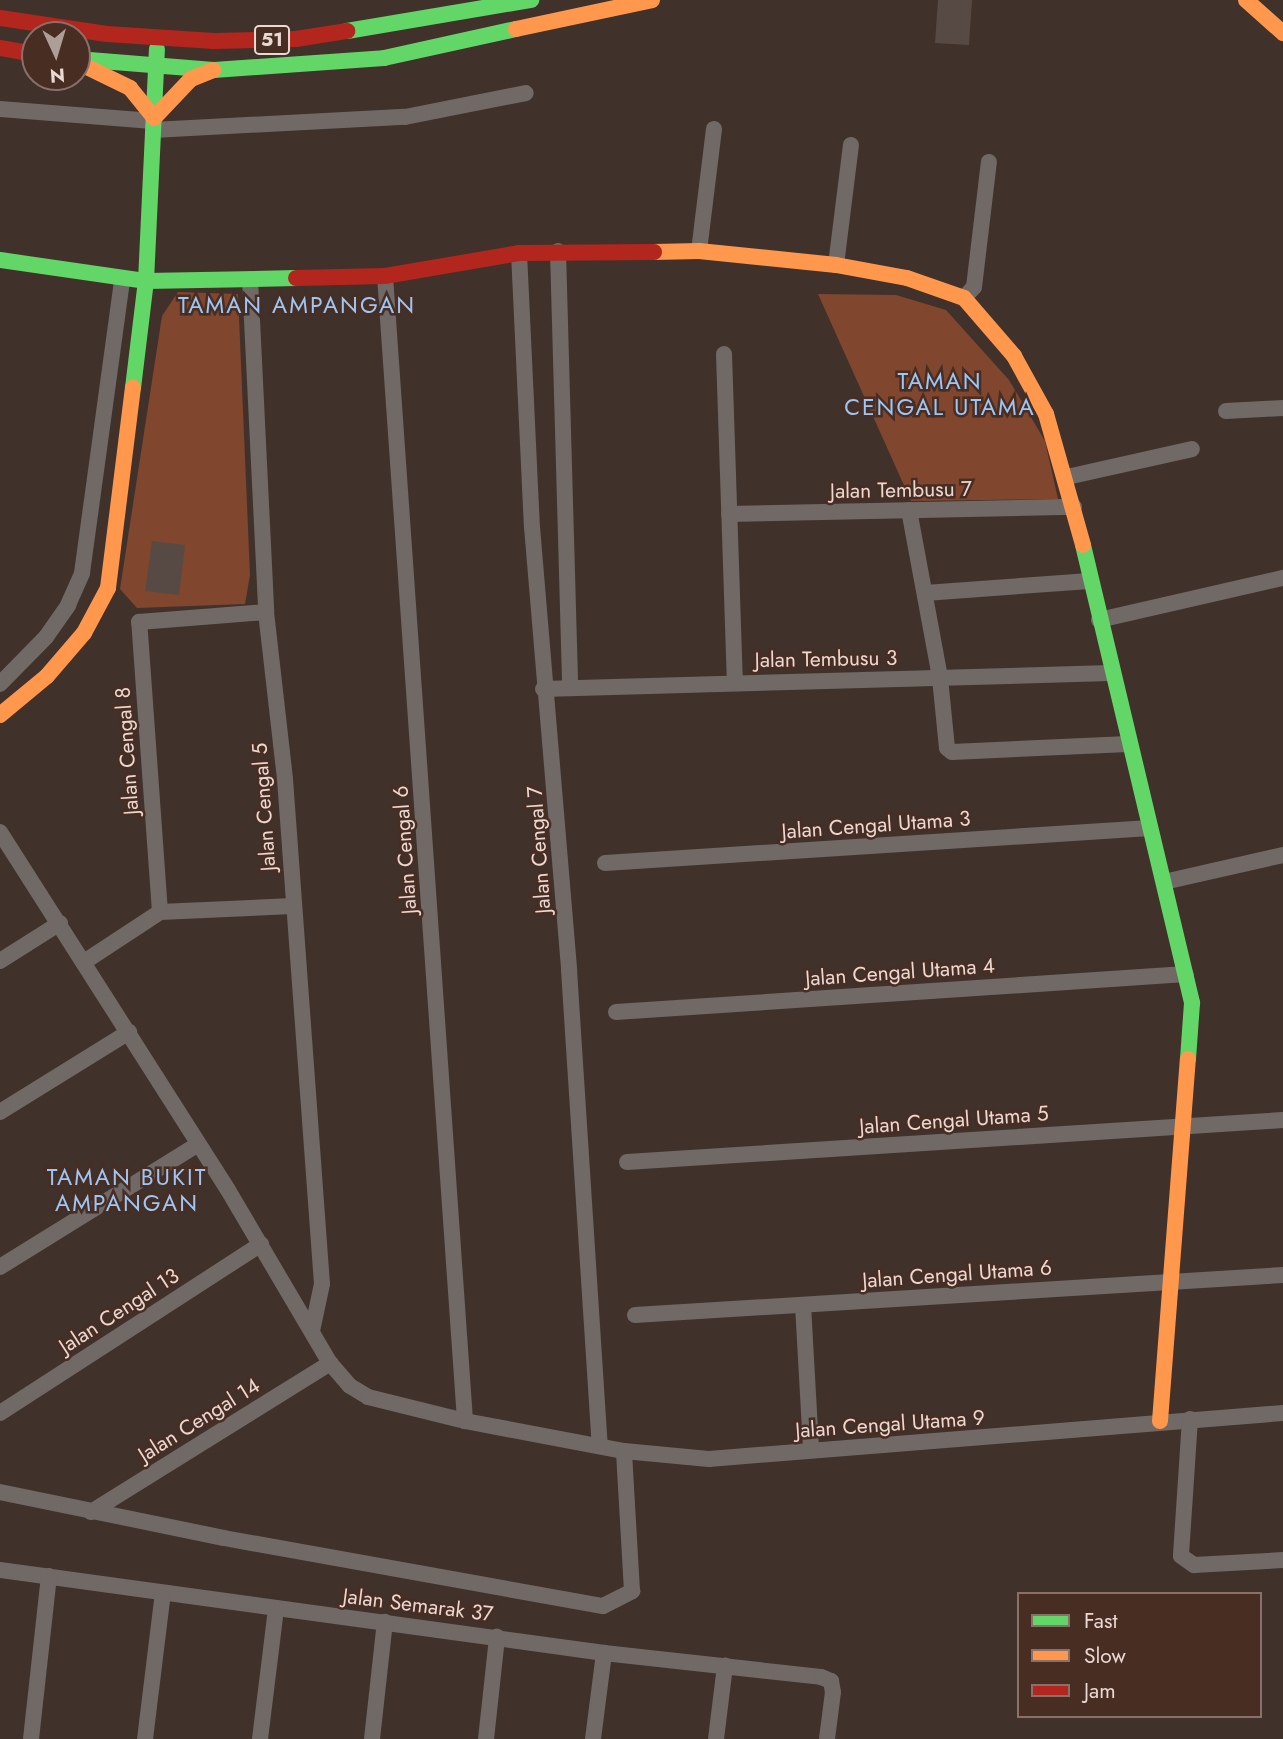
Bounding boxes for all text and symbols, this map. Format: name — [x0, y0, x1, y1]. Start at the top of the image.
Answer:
north arrow — [21, 21, 91, 91]
road number: 51 — [253, 24, 291, 56]
text: N — [49, 61, 66, 89]
district label: TAMAN AMPANGAN — [180, 291, 414, 319]
district label: TAMAN CENGAL UTAMA — [846, 367, 1034, 421]
street label: Jalan Tembusu 7 — [830, 476, 972, 504]
street label: Jalan Tembusu 3 — [755, 645, 897, 673]
street label: Jalan Cengal 8 — [110, 686, 144, 816]
street label: Jalan Cengal 5 — [247, 742, 281, 872]
street label: Jalan Cengal 6 — [388, 785, 422, 915]
street label: Jalan Cengal 7 — [522, 785, 556, 915]
street label: Jalan Cengal Utama 3 — [781, 806, 971, 844]
street label: Jalan Cengal Utama 4 — [804, 953, 996, 991]
street label: Jalan Cengal Utama 5 — [858, 1101, 1050, 1139]
district label: TAMAN BUKIT AMPANGAN — [48, 1163, 206, 1217]
street label: Jalan Cengal Utama 6 — [861, 1255, 1053, 1293]
street label: Jalan Cengal 13 — [54, 1263, 184, 1359]
street label: Jalan Cengal 14 — [134, 1373, 264, 1467]
street label: Jalan Cengal Utama 9 — [794, 1405, 986, 1443]
street label: Jalan Semarak 37 — [341, 1583, 495, 1627]
legend — [1017, 1592, 1262, 1718]
text: Fast — [1084, 1606, 1117, 1636]
text: Slow — [1084, 1641, 1126, 1671]
text: Jam — [1084, 1676, 1116, 1706]

